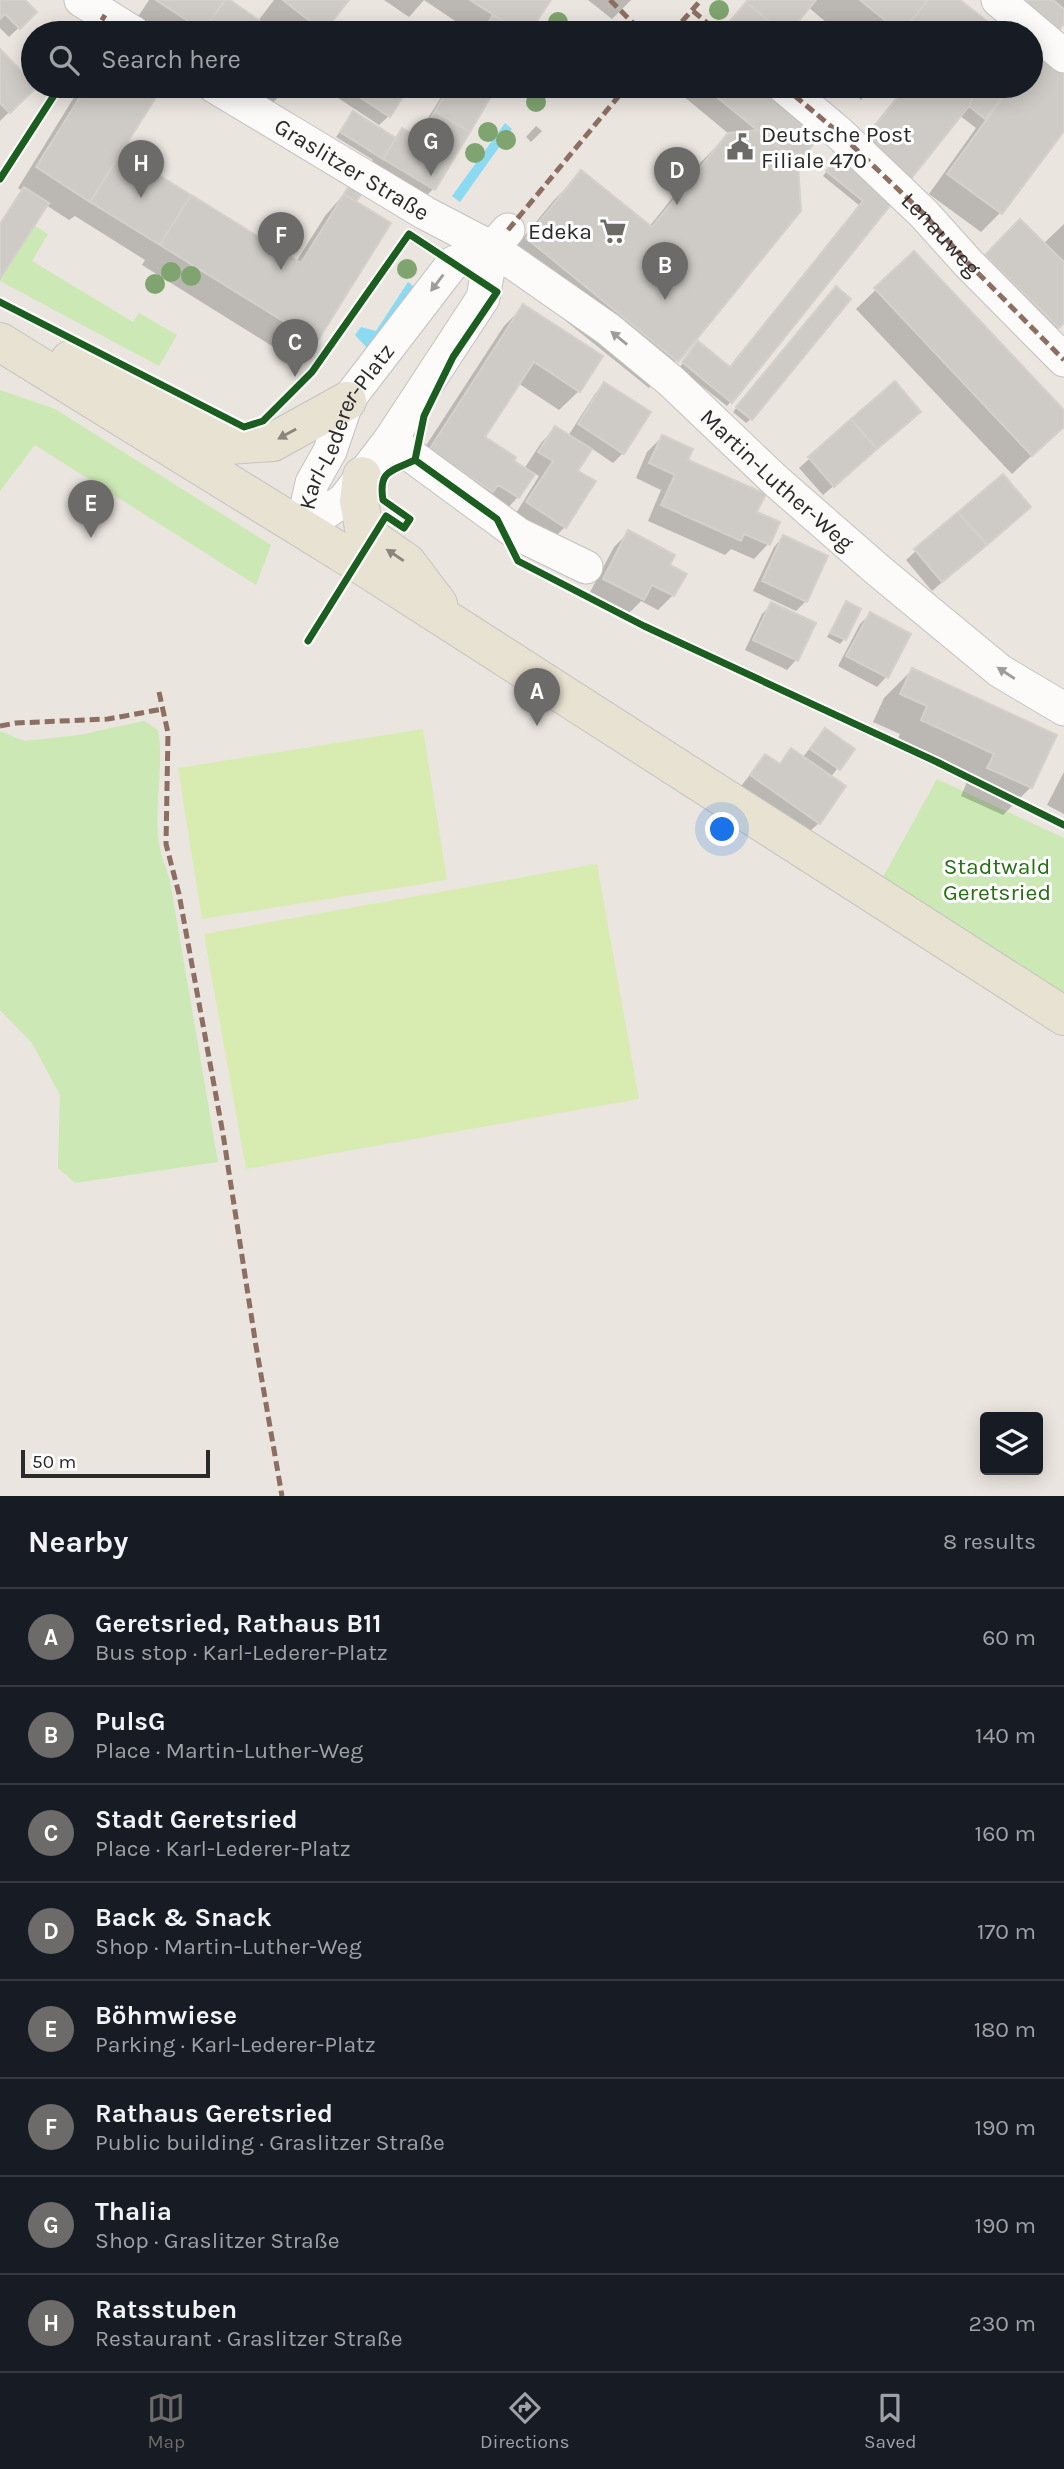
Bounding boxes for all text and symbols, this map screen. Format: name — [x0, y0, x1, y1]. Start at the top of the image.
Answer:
search box — [21, 21, 1043, 98]
icon: search — [45, 41, 83, 79]
text: Search here — [101, 44, 241, 75]
street label: Graslitzer Straße — [270, 112, 434, 226]
pin: G — [408, 118, 454, 176]
place label: Deutsche Post Filiale 470 — [761, 121, 912, 174]
public building icon: Deutsche Post Filiale 470 — [725, 132, 755, 162]
pin: H — [118, 140, 164, 198]
pin: D — [654, 147, 700, 205]
street label: Lenauweg — [896, 186, 987, 282]
pin: F — [258, 212, 304, 270]
supermarket icon: Edeka — [598, 216, 628, 246]
place label: Edeka — [528, 218, 592, 245]
pin: B — [642, 242, 688, 300]
one-way arrow — [429, 274, 444, 292]
pin: C — [272, 319, 318, 377]
one-way arrow — [610, 330, 628, 345]
street label: Karl-Lederer-Platz — [293, 338, 400, 512]
street label: Martin-Luther-Weg — [695, 403, 859, 556]
one-way arrow — [278, 428, 297, 440]
pin: E — [68, 480, 114, 538]
one-way arrow — [386, 549, 405, 562]
one-way arrow — [996, 667, 1015, 680]
pin: A — [514, 668, 560, 726]
your location — [705, 812, 739, 846]
park label: Stadtwald Geretsried — [943, 853, 1051, 906]
map controls — [980, 1412, 1043, 1475]
button: layers — [980, 1412, 1043, 1475]
scale bar — [21, 1447, 210, 1479]
text: 50 m — [32, 1451, 76, 1473]
text: Nearby — [28, 1524, 128, 1560]
text: 8 results — [943, 1528, 1036, 1555]
text: Geretsried, Rathaus B11 — [95, 1608, 382, 1639]
text: A — [44, 1624, 58, 1651]
text: 60 m — [982, 1624, 1036, 1651]
text: Bus stop · Karl-Lederer-Platz — [95, 1639, 388, 1666]
text: PulsG — [95, 1706, 166, 1737]
text: B — [44, 1722, 58, 1749]
text: 140 m — [975, 1722, 1036, 1749]
text: Place · Martin-Luther-Weg — [95, 1737, 363, 1764]
text: Stadt Geretsried — [95, 1804, 298, 1835]
text: C — [44, 1820, 58, 1847]
text: 160 m — [975, 1820, 1036, 1847]
text: Place · Karl-Lederer-Platz — [95, 1835, 351, 1862]
text: Back & Snack — [95, 1902, 272, 1933]
text: D — [43, 1918, 59, 1945]
text: 170 m — [977, 1918, 1036, 1945]
text: Shop · Martin-Luther-Weg — [95, 1933, 362, 1960]
text: Böhmwiese — [95, 2000, 237, 2031]
text: E — [44, 2016, 58, 2043]
text: 180 m — [974, 2016, 1036, 2043]
text: Parking · Karl-Lederer-Platz — [95, 2031, 376, 2058]
text: Rathaus Geretsried — [95, 2098, 333, 2129]
text: F — [45, 2114, 57, 2141]
text: 190 m — [974, 2114, 1036, 2141]
text: Public building · Graslitzer Straße — [95, 2129, 445, 2156]
text: Thalia — [95, 2196, 172, 2227]
text: G — [43, 2212, 59, 2239]
text: 190 m — [974, 2212, 1036, 2239]
text: Shop · Graslitzer Straße — [95, 2227, 340, 2254]
text: Ratsstuben — [95, 2294, 237, 2325]
text: H — [43, 2310, 59, 2337]
text: 230 m — [968, 2310, 1036, 2337]
text: Restaurant · Graslitzer Straße — [95, 2325, 403, 2352]
tab: Map — [147, 2389, 185, 2453]
tab: Directions — [480, 2389, 569, 2453]
tab: Saved — [864, 2389, 917, 2453]

